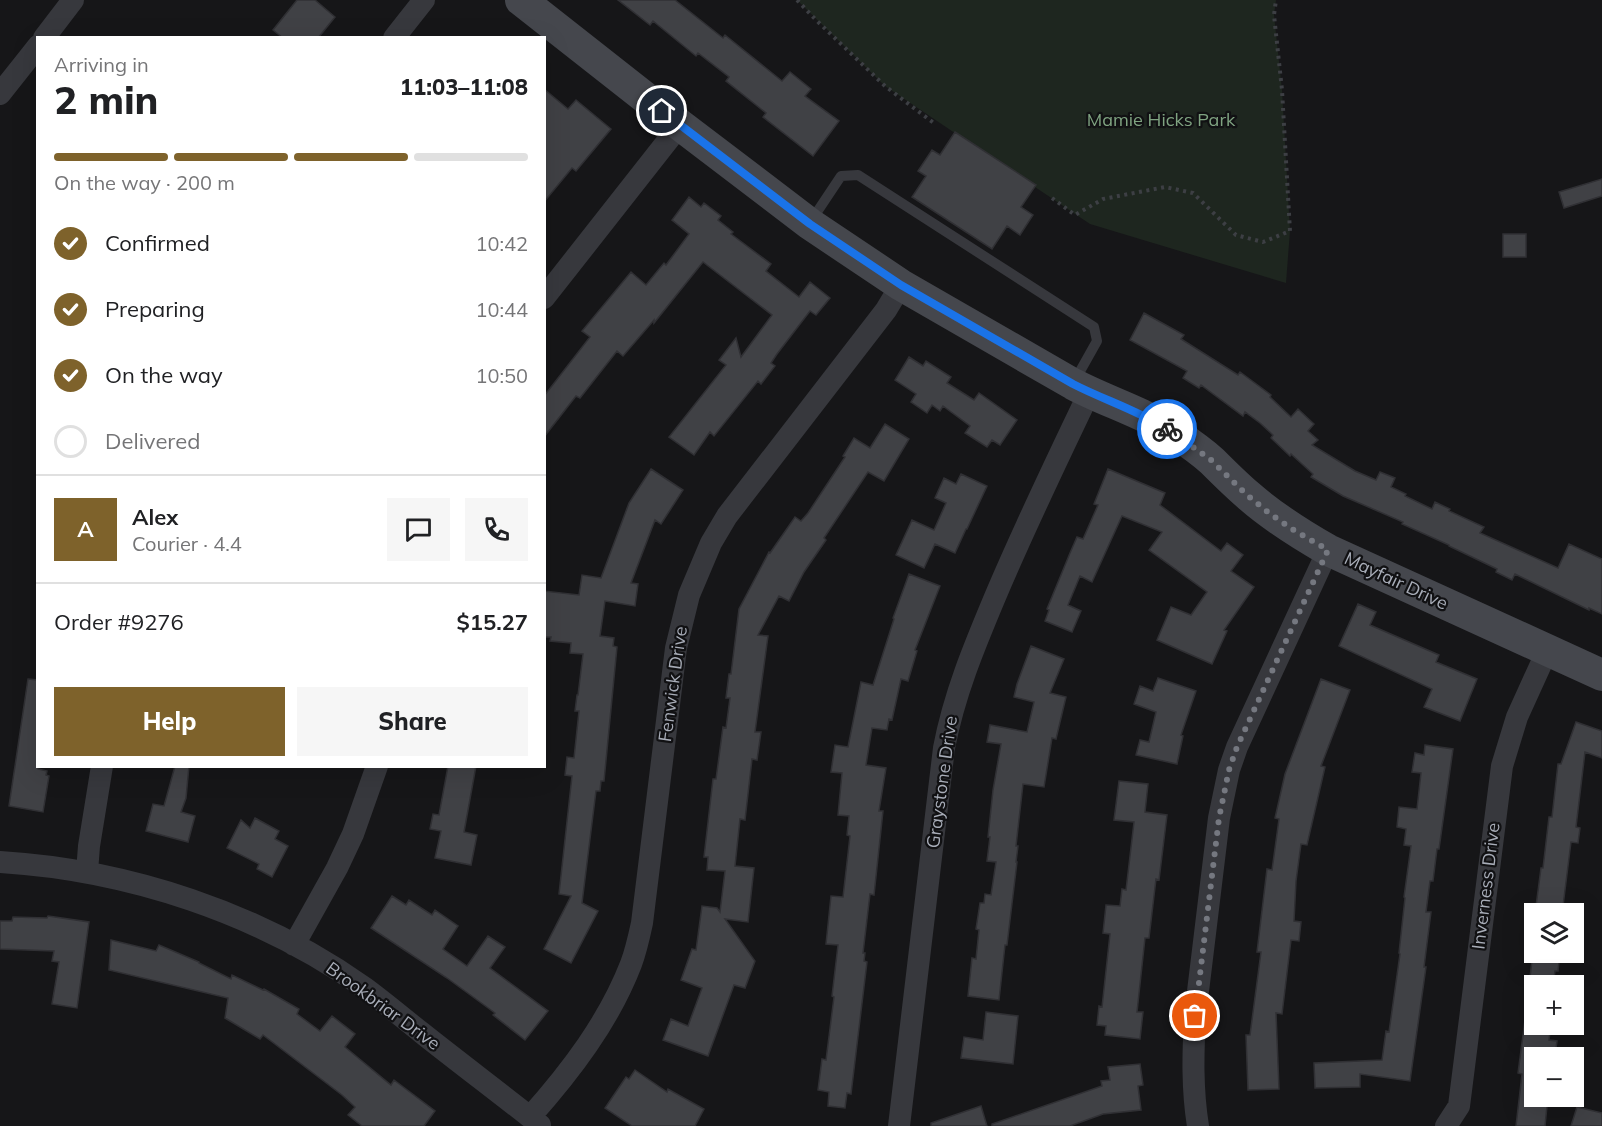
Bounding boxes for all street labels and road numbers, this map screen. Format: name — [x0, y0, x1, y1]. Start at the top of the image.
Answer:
street label: Mayfair Drive — [1341, 547, 1452, 615]
street label: Fenwick Drive — [653, 625, 692, 743]
street label: Graystone Drive — [921, 714, 962, 850]
street label: Inverness Drive — [1466, 821, 1505, 950]
street label: Brookbriar Drive — [322, 956, 445, 1055]

